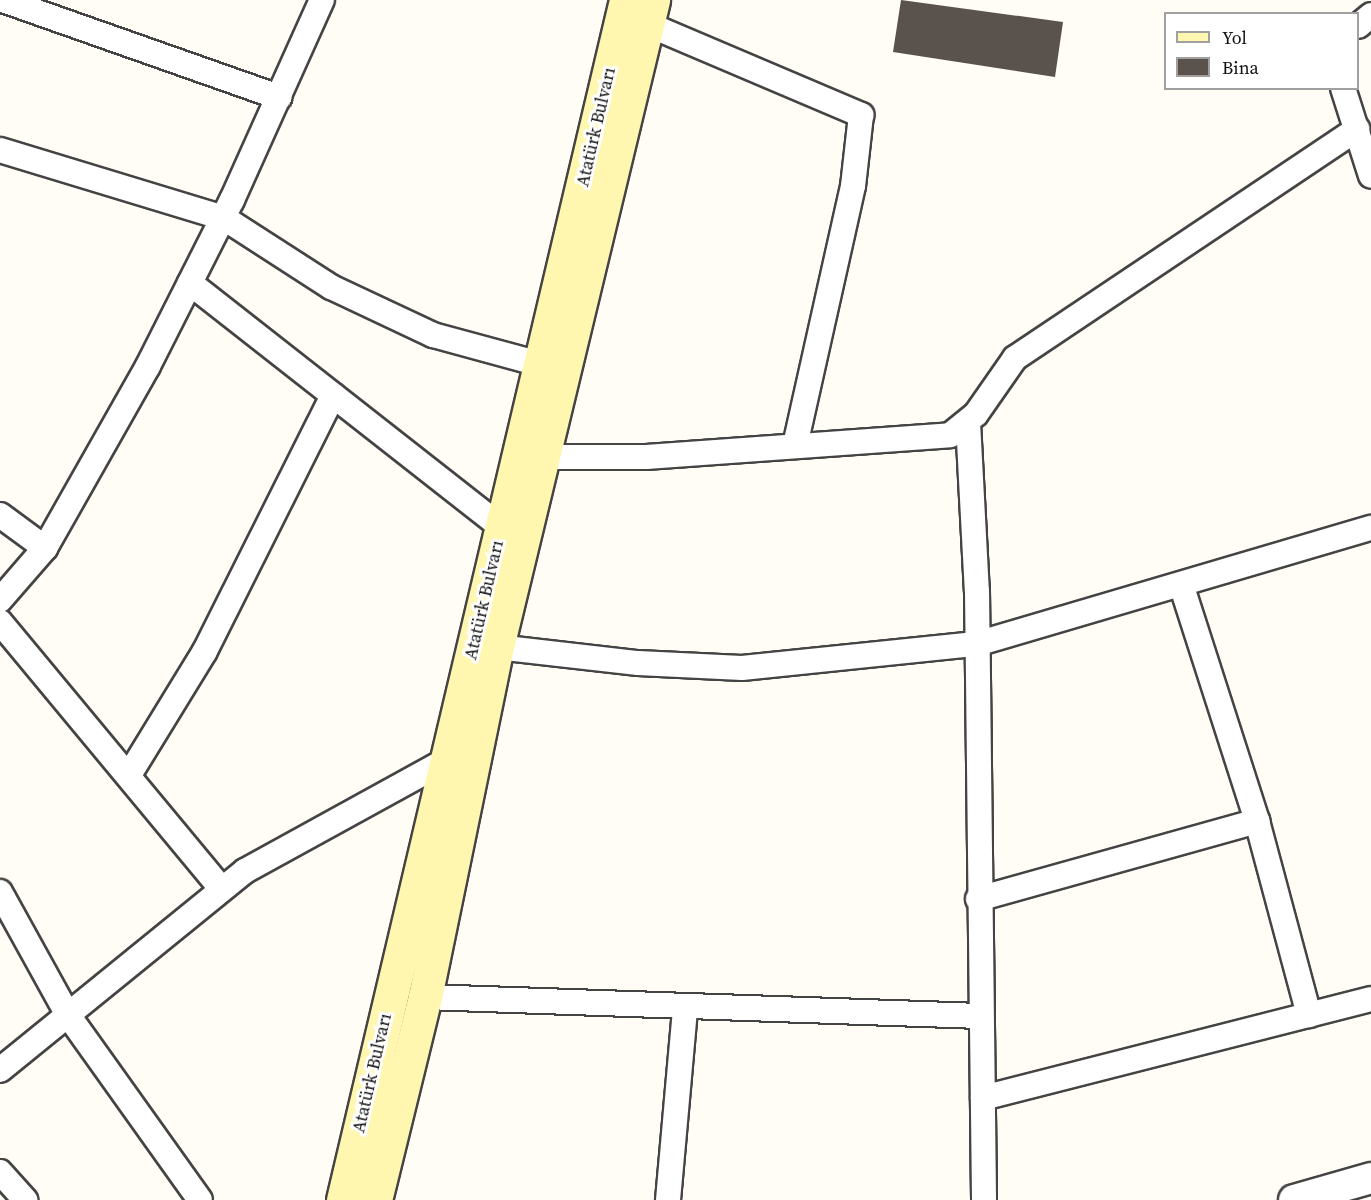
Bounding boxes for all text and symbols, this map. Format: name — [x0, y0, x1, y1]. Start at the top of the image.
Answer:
legend — [1164, 12, 1359, 90]
text: Yol — [1222, 25, 1247, 50]
text: Bina — [1222, 55, 1259, 80]
street label: Atatürk Bulvarı — [572, 65, 620, 189]
street label: Atatürk Bulvarı — [460, 538, 508, 662]
street label: Atatürk Bulvarı — [348, 1011, 396, 1135]

